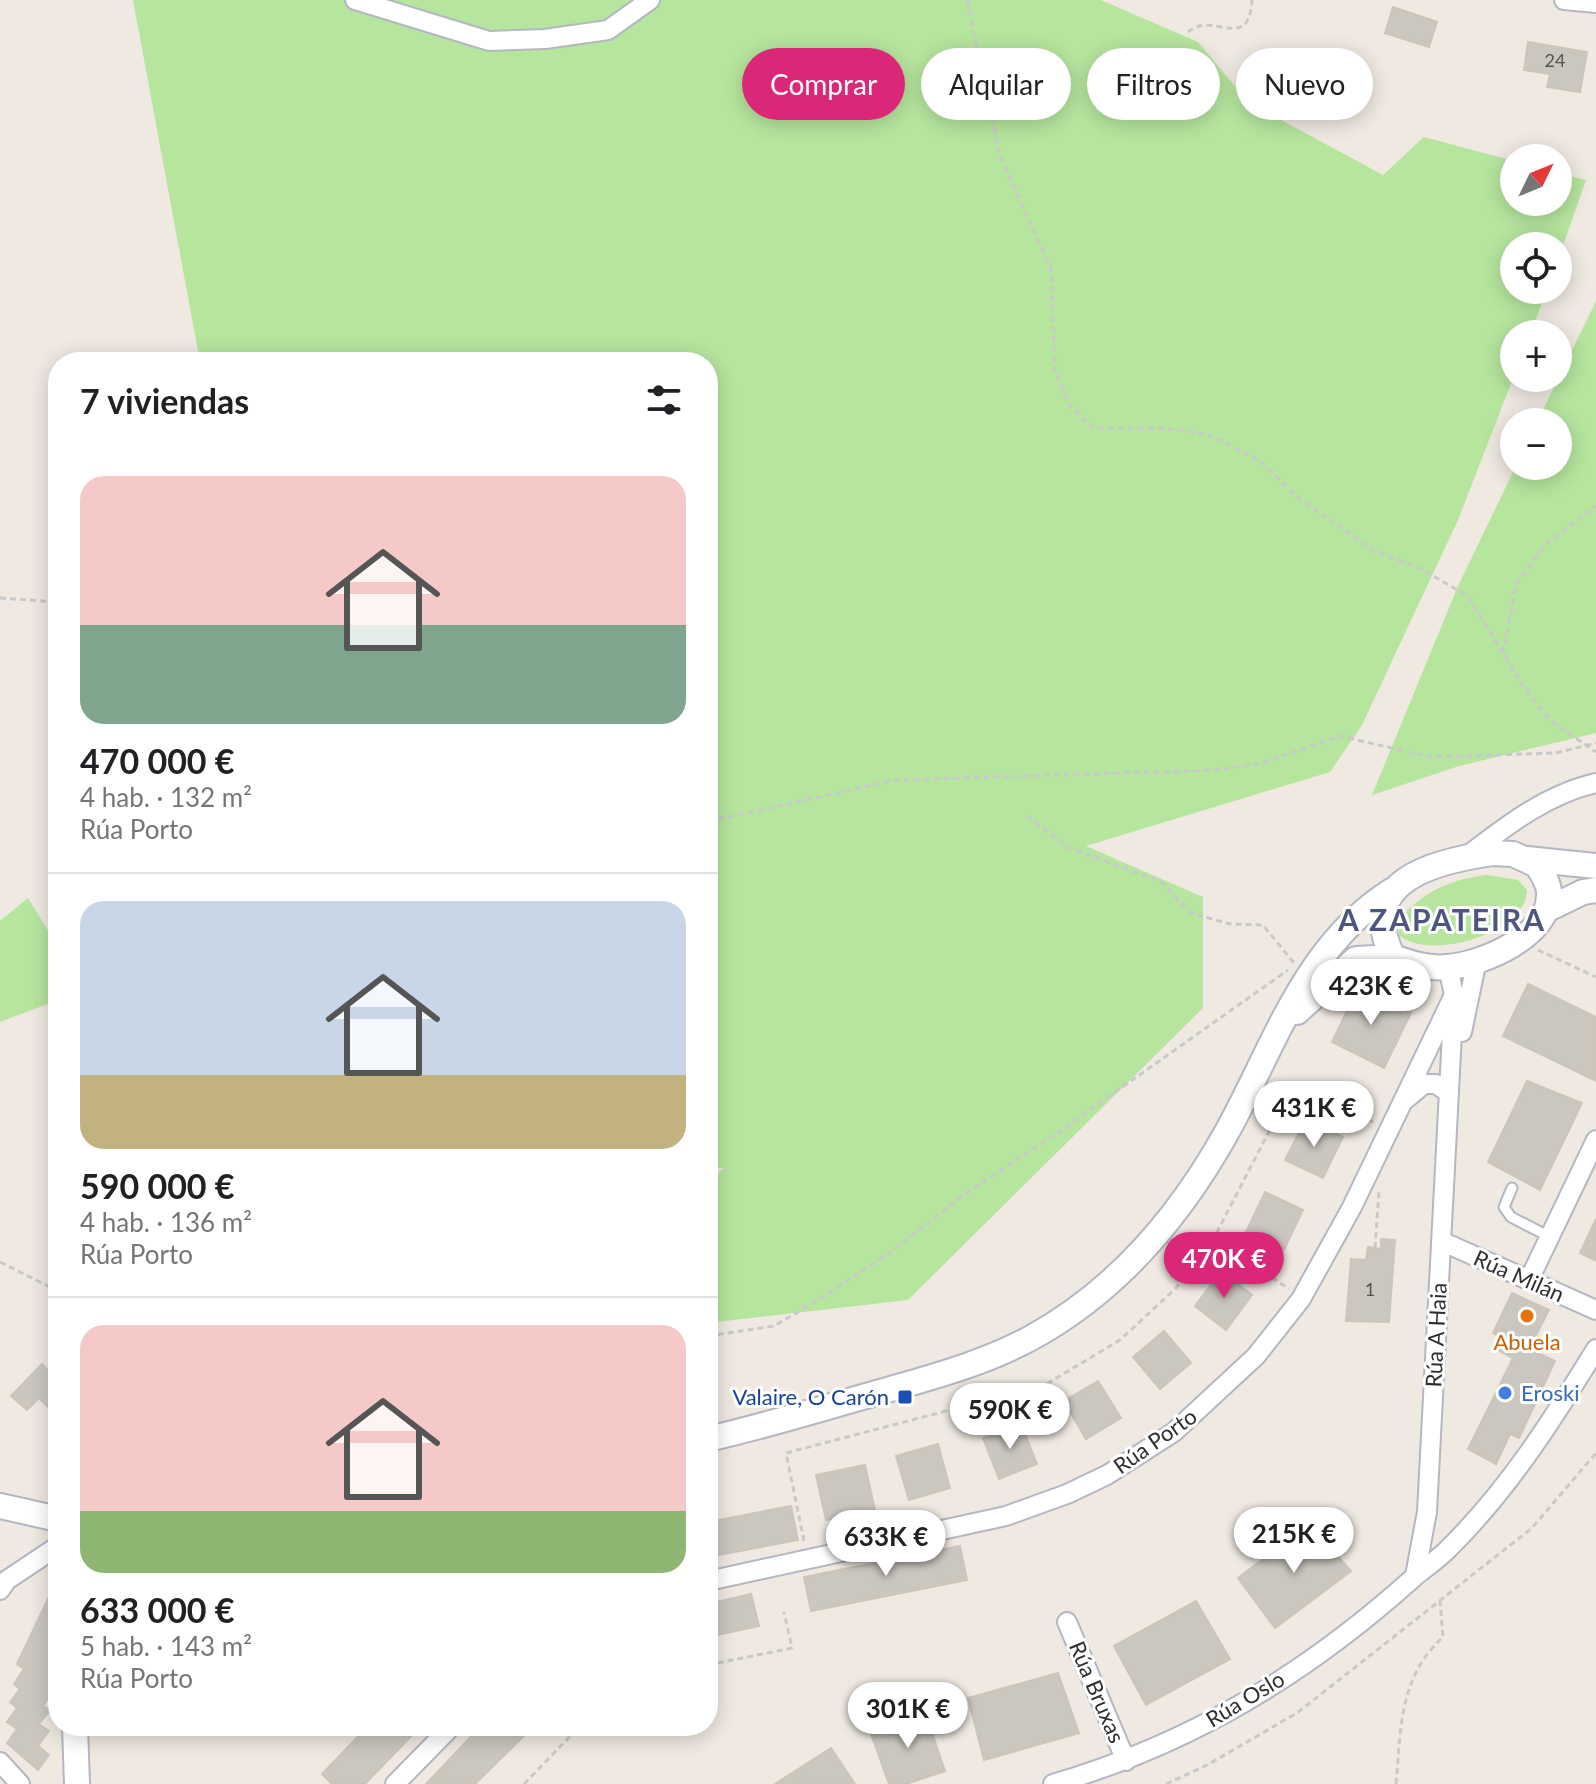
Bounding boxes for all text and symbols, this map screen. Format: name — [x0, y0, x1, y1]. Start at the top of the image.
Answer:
chip: Comprar — [742, 48, 905, 120]
chip: Alquilar — [921, 48, 1071, 120]
chip: Filtros — [1087, 48, 1220, 120]
chip: Nuevo — [1236, 48, 1373, 120]
house number: 24 — [1545, 49, 1565, 71]
north arrow — [1500, 144, 1572, 216]
map controls — [1500, 144, 1572, 480]
button: locate — [1500, 232, 1572, 304]
button: + — [1500, 320, 1572, 392]
icon: filters — [642, 378, 686, 422]
text: 7 viviendas — [80, 380, 249, 421]
button: − — [1500, 408, 1572, 480]
icon: home — [311, 528, 455, 672]
text: 470 000 € — [80, 740, 235, 781]
text: 4 hab. · 132 m² — [80, 781, 252, 813]
text: Rúa Porto — [80, 813, 193, 845]
district label: A ZAPATEIRA — [1337, 901, 1546, 937]
icon: home — [311, 953, 455, 1097]
pin: 423K € — [1306, 959, 1436, 1027]
text: 423K € — [1329, 969, 1413, 1001]
pin: 431K € — [1249, 1081, 1379, 1149]
text: 431K € — [1272, 1091, 1356, 1123]
text: 590 000 € — [80, 1165, 235, 1206]
text: 4 hab. · 136 m² — [80, 1206, 252, 1238]
pin: 470K € — [1159, 1232, 1289, 1300]
text: Rúa Porto — [80, 1238, 193, 1270]
text: 470K € — [1182, 1242, 1266, 1274]
street label: Rúa Milán — [1470, 1244, 1569, 1307]
house number: 1 — [1365, 1278, 1375, 1300]
street label: Rúa A Haia — [1419, 1282, 1452, 1388]
marker: Abuela — [1518, 1307, 1536, 1325]
place label: Abuela — [1493, 1328, 1561, 1355]
icon: home — [311, 1377, 455, 1521]
place label: Eroski — [1521, 1379, 1579, 1406]
place label: Valaire, O Carón — [732, 1383, 889, 1410]
pin: 590K € — [945, 1383, 1075, 1451]
marker: Eroski — [1496, 1384, 1514, 1402]
marker: Valaire, O Carón — [896, 1388, 914, 1406]
text: 590K € — [968, 1393, 1052, 1425]
street label: Rúa Porto — [1108, 1402, 1202, 1479]
pin: 215K € — [1229, 1507, 1359, 1575]
pin: 633K € — [821, 1510, 951, 1578]
text: 215K € — [1252, 1517, 1336, 1549]
text: 633K € — [844, 1520, 928, 1552]
text: 633 000 € — [80, 1589, 235, 1630]
text: 5 hab. · 143 m² — [80, 1630, 252, 1662]
street label: Rúa Bruxas — [1064, 1637, 1131, 1747]
text: Rúa Porto — [80, 1662, 193, 1694]
street label: Rúa Oslo — [1201, 1665, 1289, 1732]
pin: 301K € — [843, 1682, 973, 1750]
text: 301K € — [866, 1692, 950, 1724]

